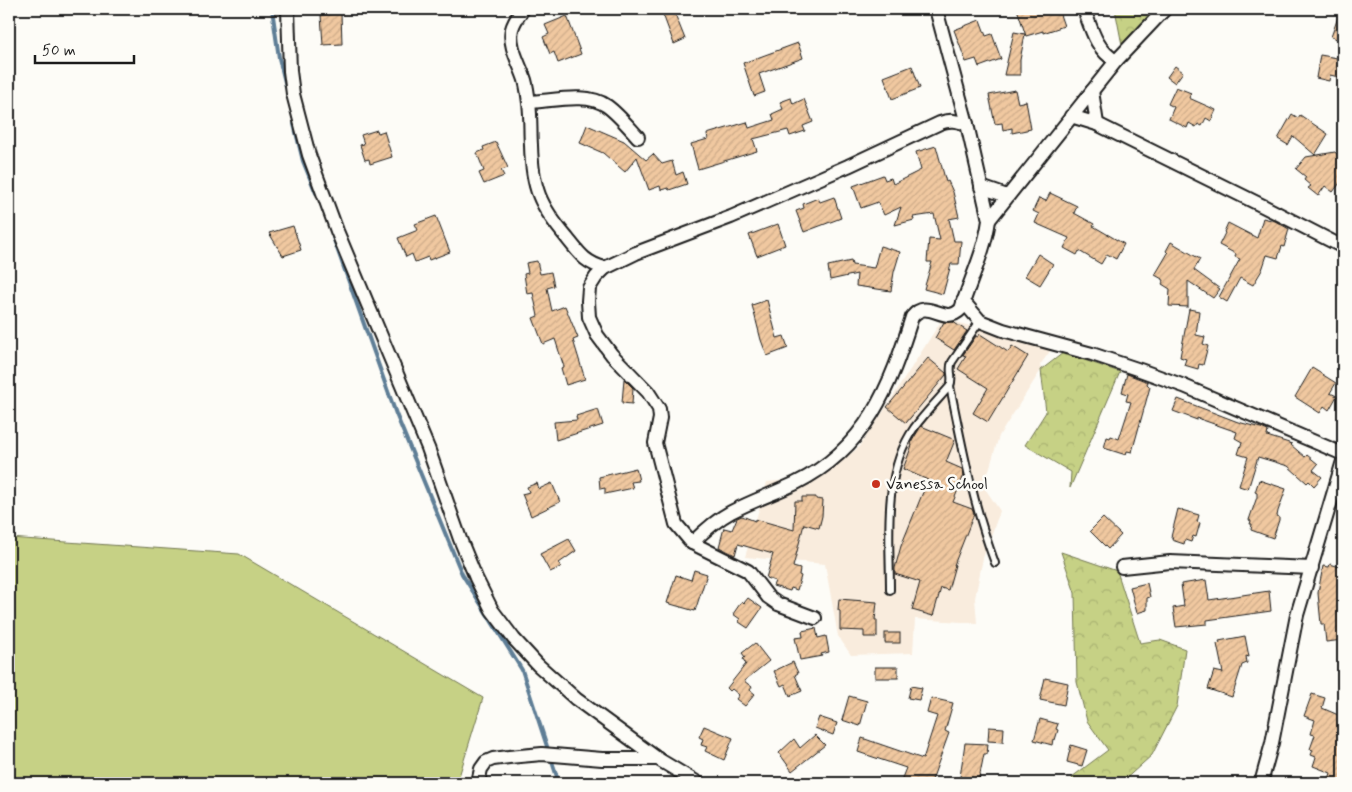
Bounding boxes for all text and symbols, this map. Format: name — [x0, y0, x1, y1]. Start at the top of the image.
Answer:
scale bar — [35, 32, 134, 64]
text: 50 m — [42, 41, 76, 61]
place label: Vanessa School — [886, 474, 988, 495]
marker: Vanessa School — [870, 478, 882, 490]

